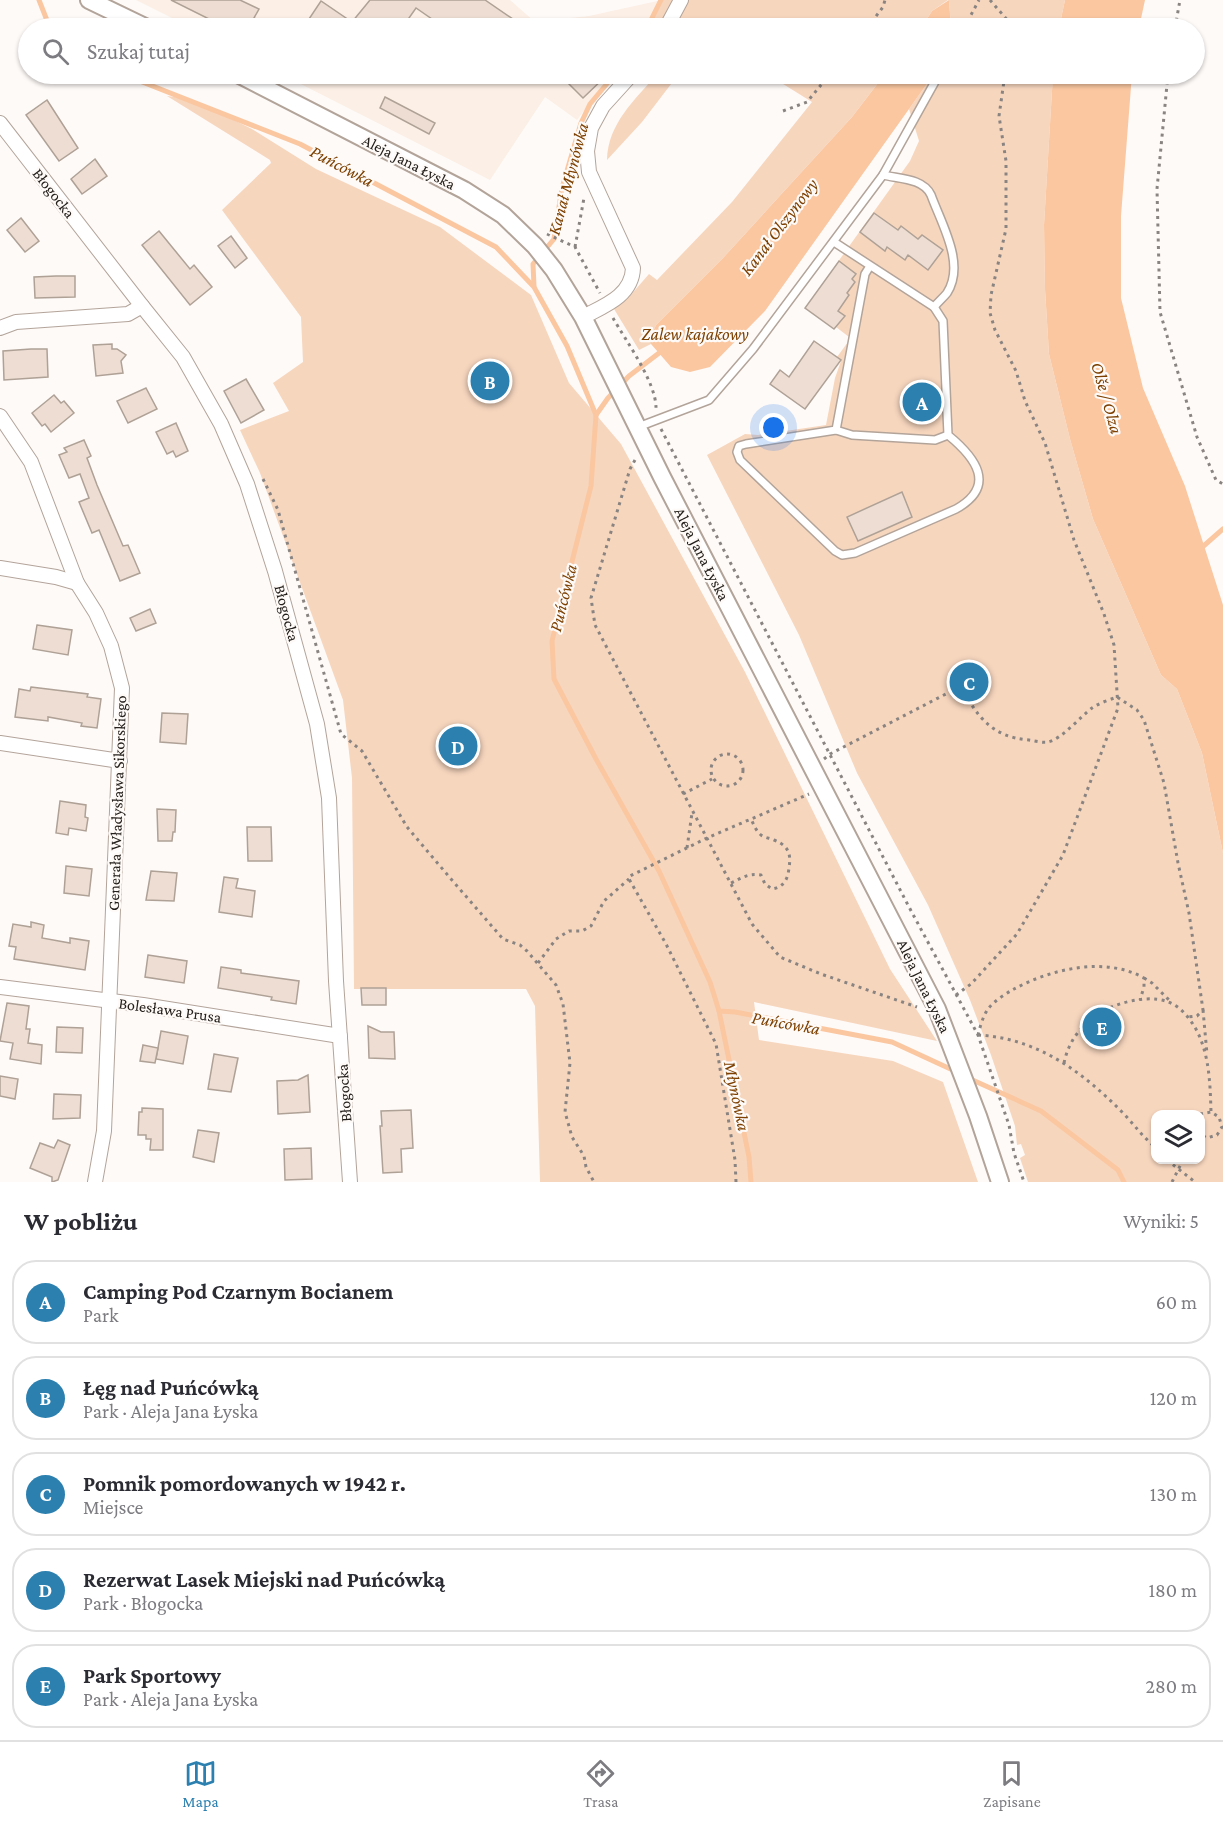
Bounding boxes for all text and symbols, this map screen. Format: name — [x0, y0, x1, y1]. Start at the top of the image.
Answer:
search box — [18, 18, 1205, 84]
icon: search — [39, 35, 72, 68]
text: Szukaj tutaj — [87, 39, 190, 64]
water label: Kanał Młynówka — [543, 120, 593, 237]
street label: Aleja Jana Łyska — [359, 131, 459, 194]
water label: Puńcówka — [307, 141, 378, 191]
street label: Błogocka — [29, 165, 79, 222]
water label: Kanał Olszynowy — [736, 174, 822, 279]
water label: Zalew kajakowy — [641, 324, 749, 345]
pin: B — [470, 358, 510, 404]
water label: Olše / Olza — [1087, 360, 1127, 437]
pin: A — [902, 380, 942, 424]
your location — [759, 413, 788, 442]
street label: Aleja Jana Łyska — [670, 505, 733, 604]
water label: Puńcówka — [545, 562, 581, 634]
street label: Błogocka — [270, 583, 303, 644]
pin: C — [950, 660, 988, 704]
street label: Generała Władysława Sikorskiego — [105, 695, 130, 911]
pin: D — [438, 724, 478, 768]
street label: Aleja Jana Łyska — [893, 936, 954, 1037]
street label: Bolesława Prusa — [117, 994, 223, 1026]
pin: E — [1082, 1004, 1122, 1050]
water label: Puńcówka — [750, 1007, 822, 1039]
water label: Młynówka — [720, 1058, 754, 1133]
street label: Błogocka — [333, 1063, 356, 1123]
map controls — [1151, 1110, 1205, 1164]
button: layers — [1151, 1110, 1205, 1164]
text: W pobliżu — [24, 1207, 138, 1236]
text: Wyniki: 5 — [1123, 1210, 1199, 1232]
text: Camping Pod Czarnym Bocianem — [83, 1279, 393, 1304]
text: A — [40, 1291, 51, 1313]
text: 60 m — [1156, 1291, 1197, 1313]
text: Park — [83, 1304, 119, 1326]
text: Łęg nad Puńcówką — [83, 1375, 258, 1400]
text: B — [40, 1387, 51, 1409]
text: 120 m — [1150, 1387, 1197, 1409]
text: Park · Aleja Jana Łyska — [83, 1400, 258, 1422]
text: Pomnik pomordowanych w 1942 r. — [83, 1471, 406, 1496]
text: C — [39, 1483, 52, 1505]
text: 130 m — [1150, 1483, 1197, 1505]
text: Miejsce — [83, 1496, 143, 1518]
text: Rezerwat Lasek Miejski nad Puńcówką — [83, 1567, 445, 1592]
text: D — [39, 1579, 52, 1601]
text: 180 m — [1148, 1579, 1197, 1601]
text: Park · Błogocka — [83, 1592, 203, 1614]
text: Park Sportowy — [83, 1663, 221, 1688]
text: E — [40, 1675, 51, 1697]
text: 280 m — [1146, 1675, 1197, 1697]
text: Park · Aleja Jana Łyska — [83, 1688, 258, 1710]
tab: Mapa — [182, 1757, 219, 1810]
tab: Trasa — [583, 1757, 619, 1810]
tab: Zapisane — [983, 1757, 1041, 1810]

